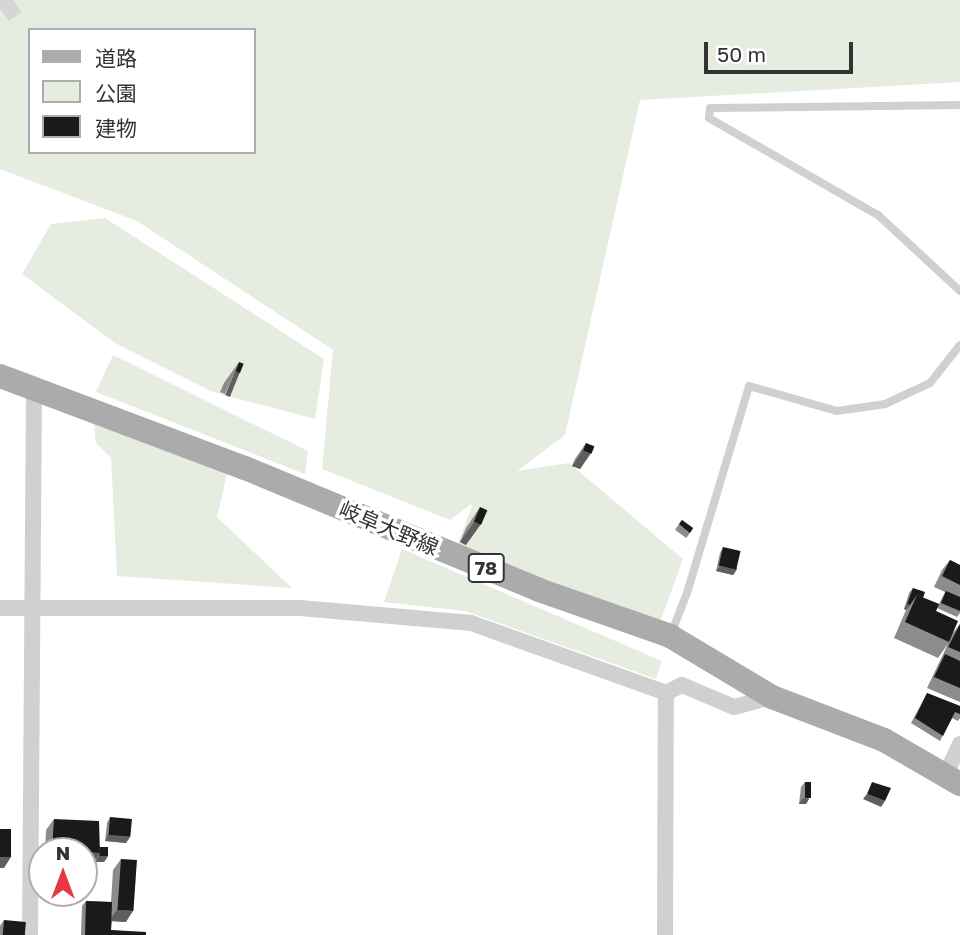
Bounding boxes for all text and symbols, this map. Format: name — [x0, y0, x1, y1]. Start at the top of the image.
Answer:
legend — [28, 28, 256, 154]
scale bar — [708, 28, 857, 72]
text: 50 m — [717, 41, 766, 67]
text: 道路 — [95, 45, 137, 71]
text: 公園 — [95, 80, 137, 106]
text: 建物 — [95, 115, 137, 141]
street label: 岐阜大野線 — [336, 496, 442, 560]
road number: 78 — [467, 552, 505, 583]
north arrow — [28, 837, 98, 907]
text: N — [56, 841, 70, 864]

